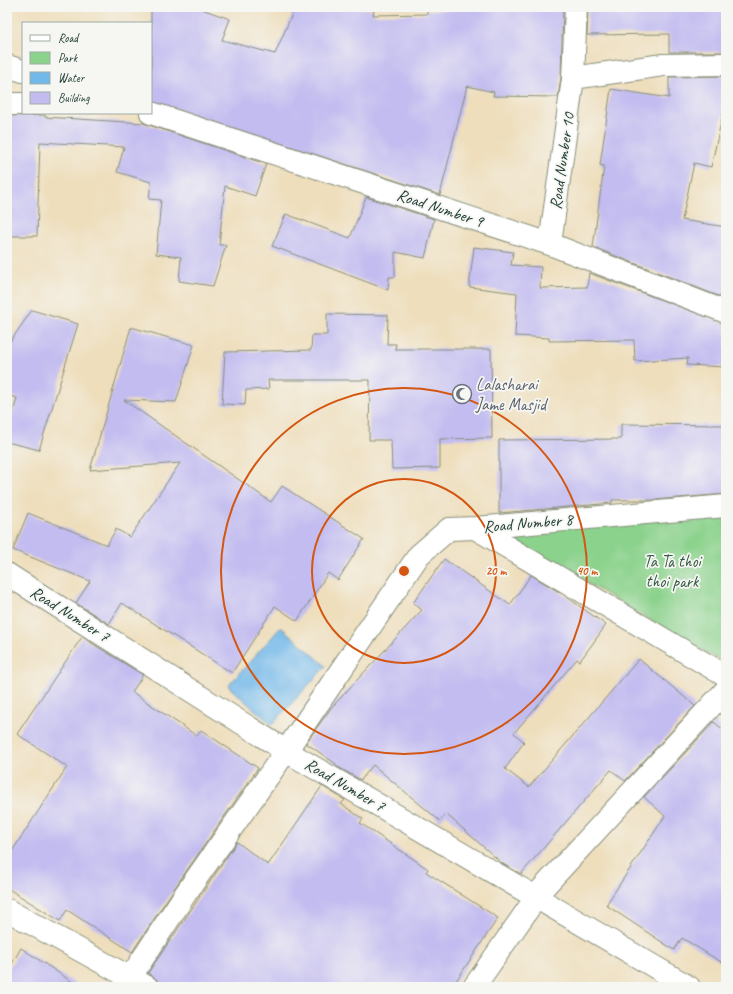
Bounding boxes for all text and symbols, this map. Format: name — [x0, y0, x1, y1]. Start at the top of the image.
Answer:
legend — [22, 22, 152, 114]
text: Road — [58, 30, 80, 46]
text: Park — [58, 50, 79, 66]
text: Water — [58, 70, 86, 86]
text: Building — [58, 90, 90, 106]
street label: Road Number 10 — [545, 110, 579, 211]
street label: Road Number 9 — [394, 184, 487, 232]
place label: Lalasharai Jame Masjid — [475, 374, 548, 415]
mosque icon: Lalasharai Jame Masjid — [451, 383, 473, 405]
street label: Road Number 8 — [482, 508, 576, 537]
park label: Ta Ta thoi thoi park — [643, 551, 702, 592]
text: 20 m — [486, 563, 507, 579]
text: 40 m — [577, 563, 598, 579]
centre of rings — [397, 564, 411, 578]
street label: Road Number 7 — [26, 581, 115, 647]
street label: Road Number 7 — [301, 753, 390, 817]

